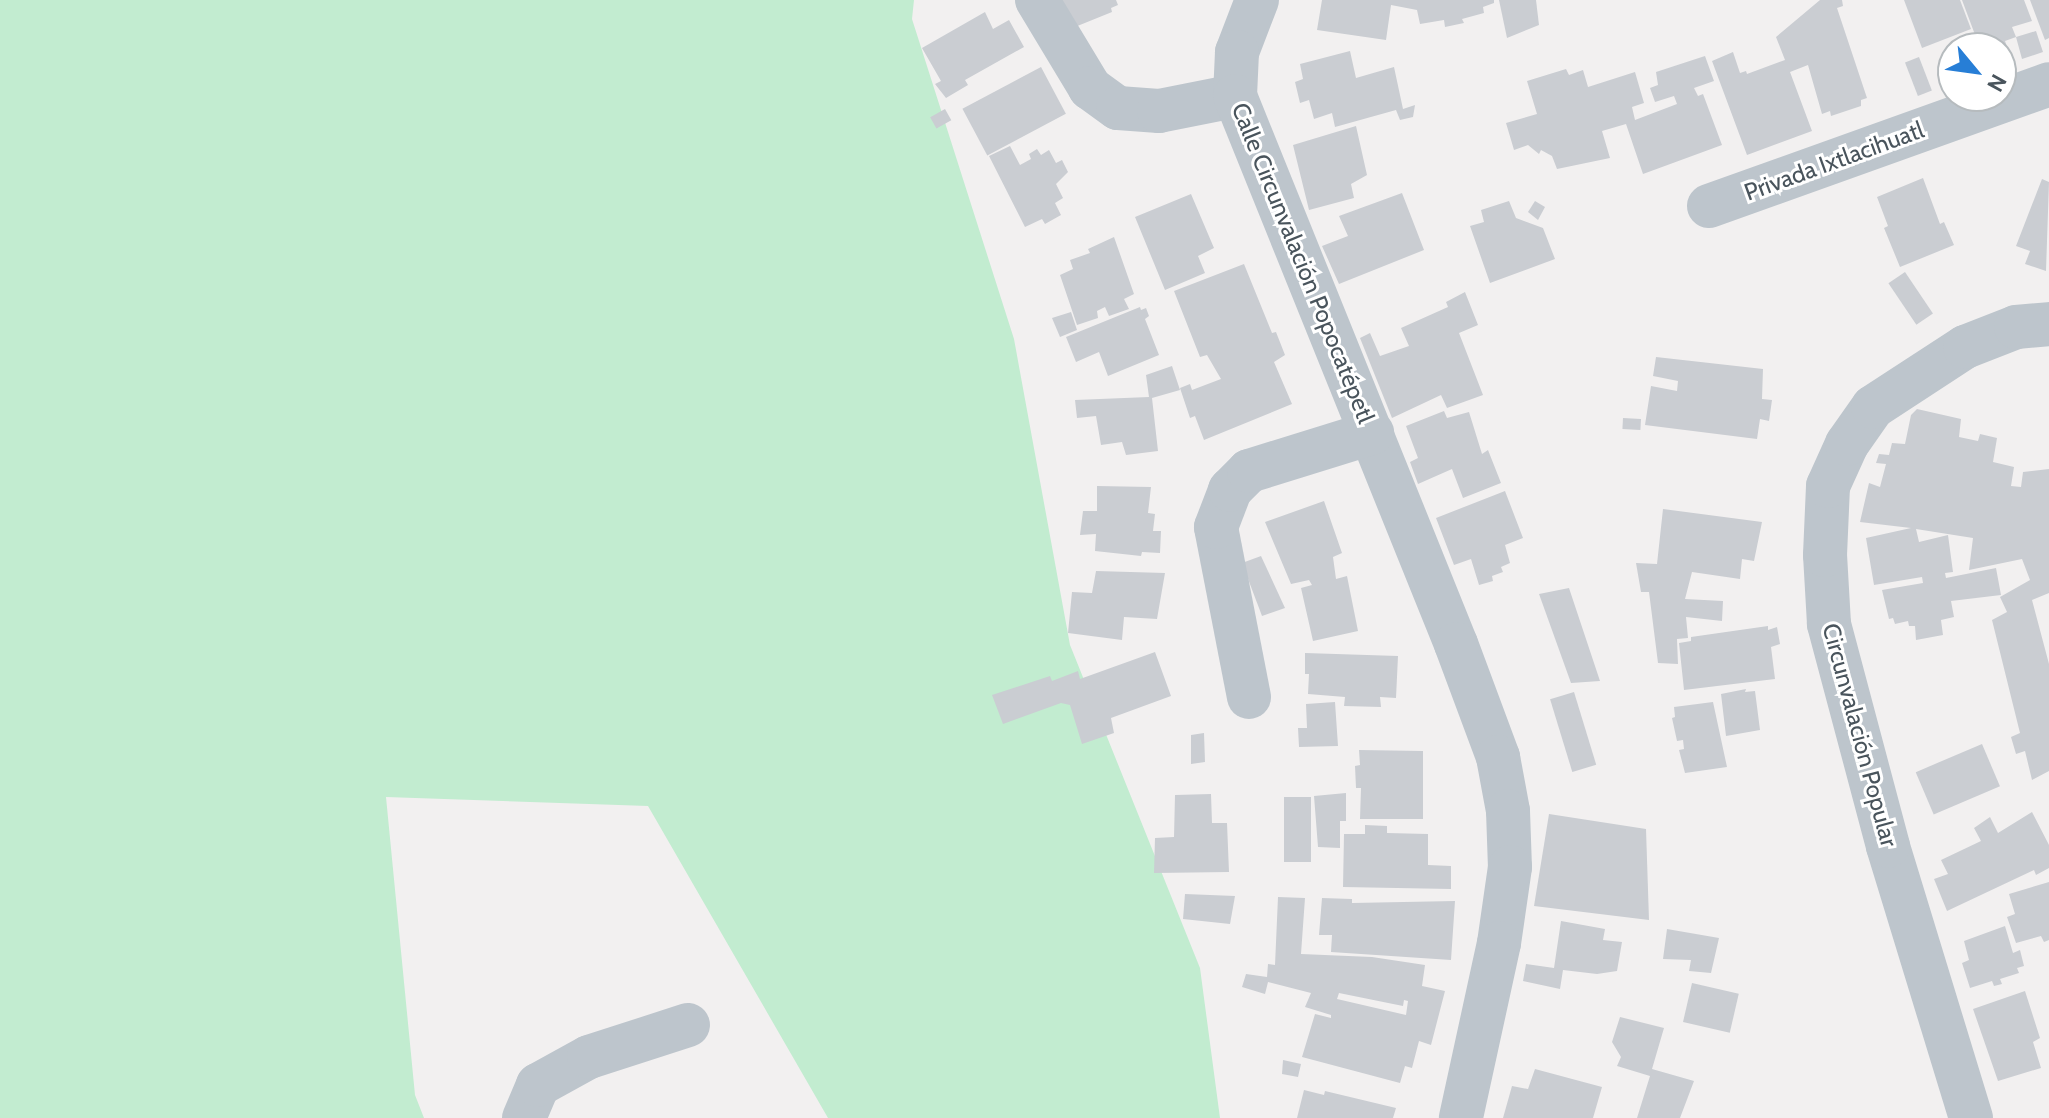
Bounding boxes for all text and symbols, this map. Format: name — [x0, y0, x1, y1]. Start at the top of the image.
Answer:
north arrow — [1937, 32, 2017, 112]
text: N — [1981, 70, 2012, 96]
street label: Calle Circunvalación Popocatépetl — [1225, 99, 1381, 427]
street label: Privada Ixtlacihuatl — [1740, 115, 1928, 207]
street label: Circunvalación Popular — [1816, 620, 1904, 850]

